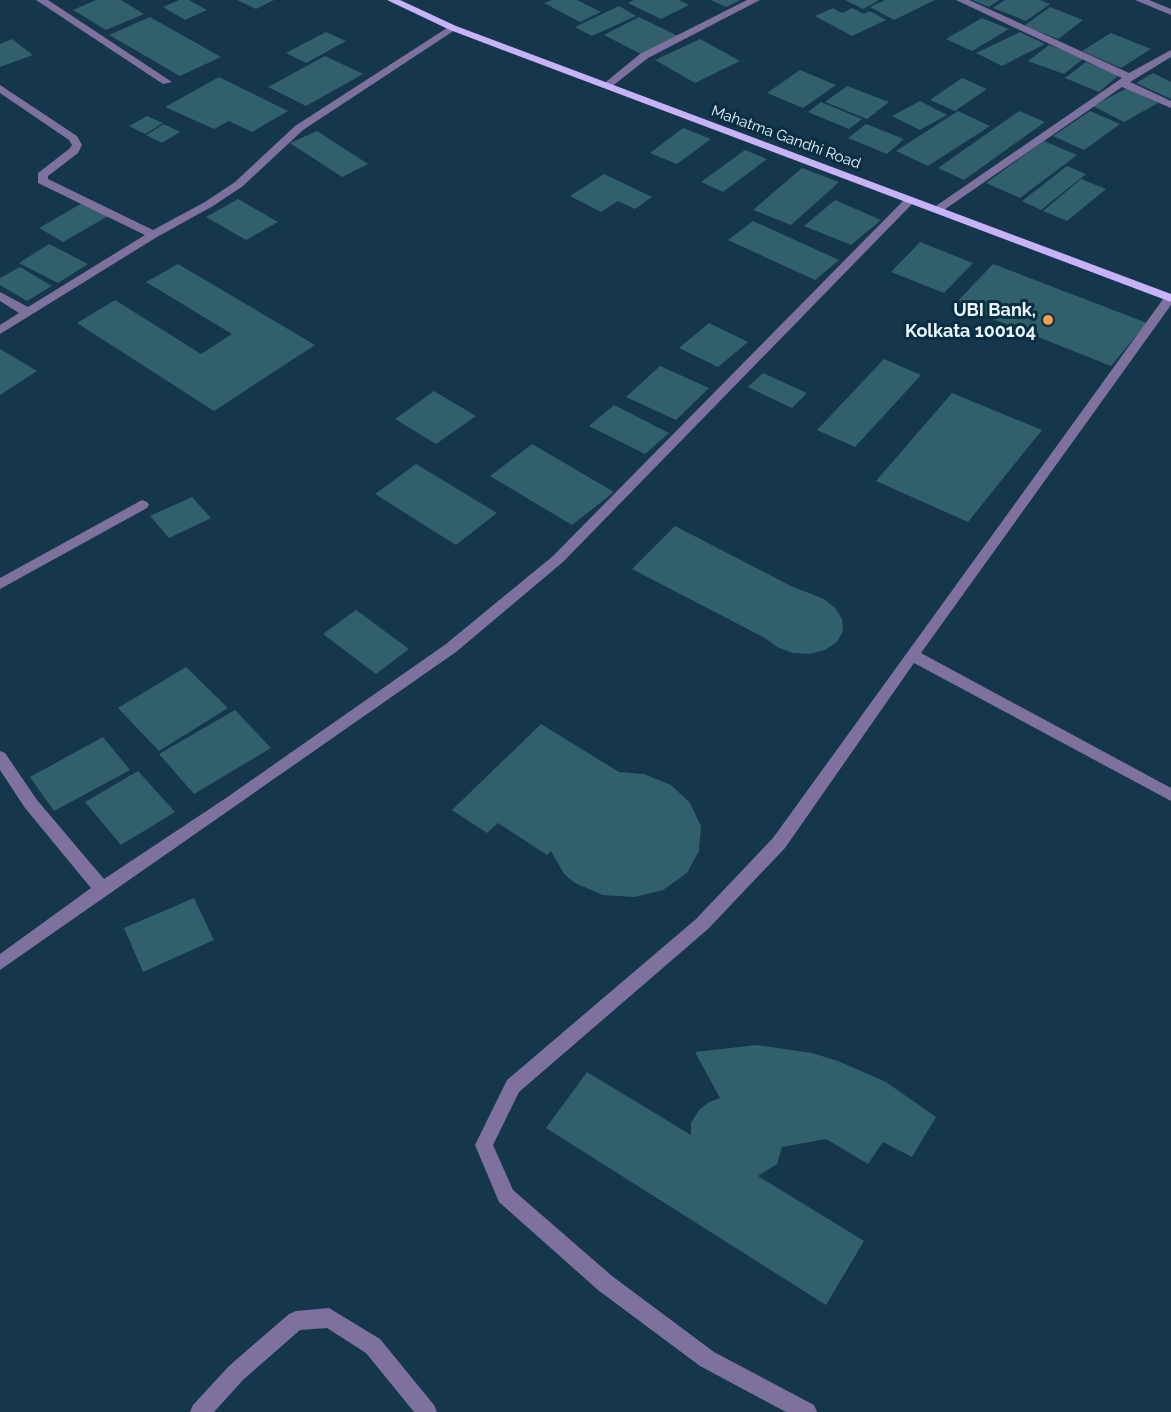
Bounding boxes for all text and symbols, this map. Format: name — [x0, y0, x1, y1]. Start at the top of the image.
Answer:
street label: Mahatma Gandhi Road — [709, 102, 863, 172]
place label: UBI Bank, Kolkata 100104 — [905, 299, 1036, 341]
marker: UBI Bank, Kolkata 100104 — [1041, 313, 1055, 327]

